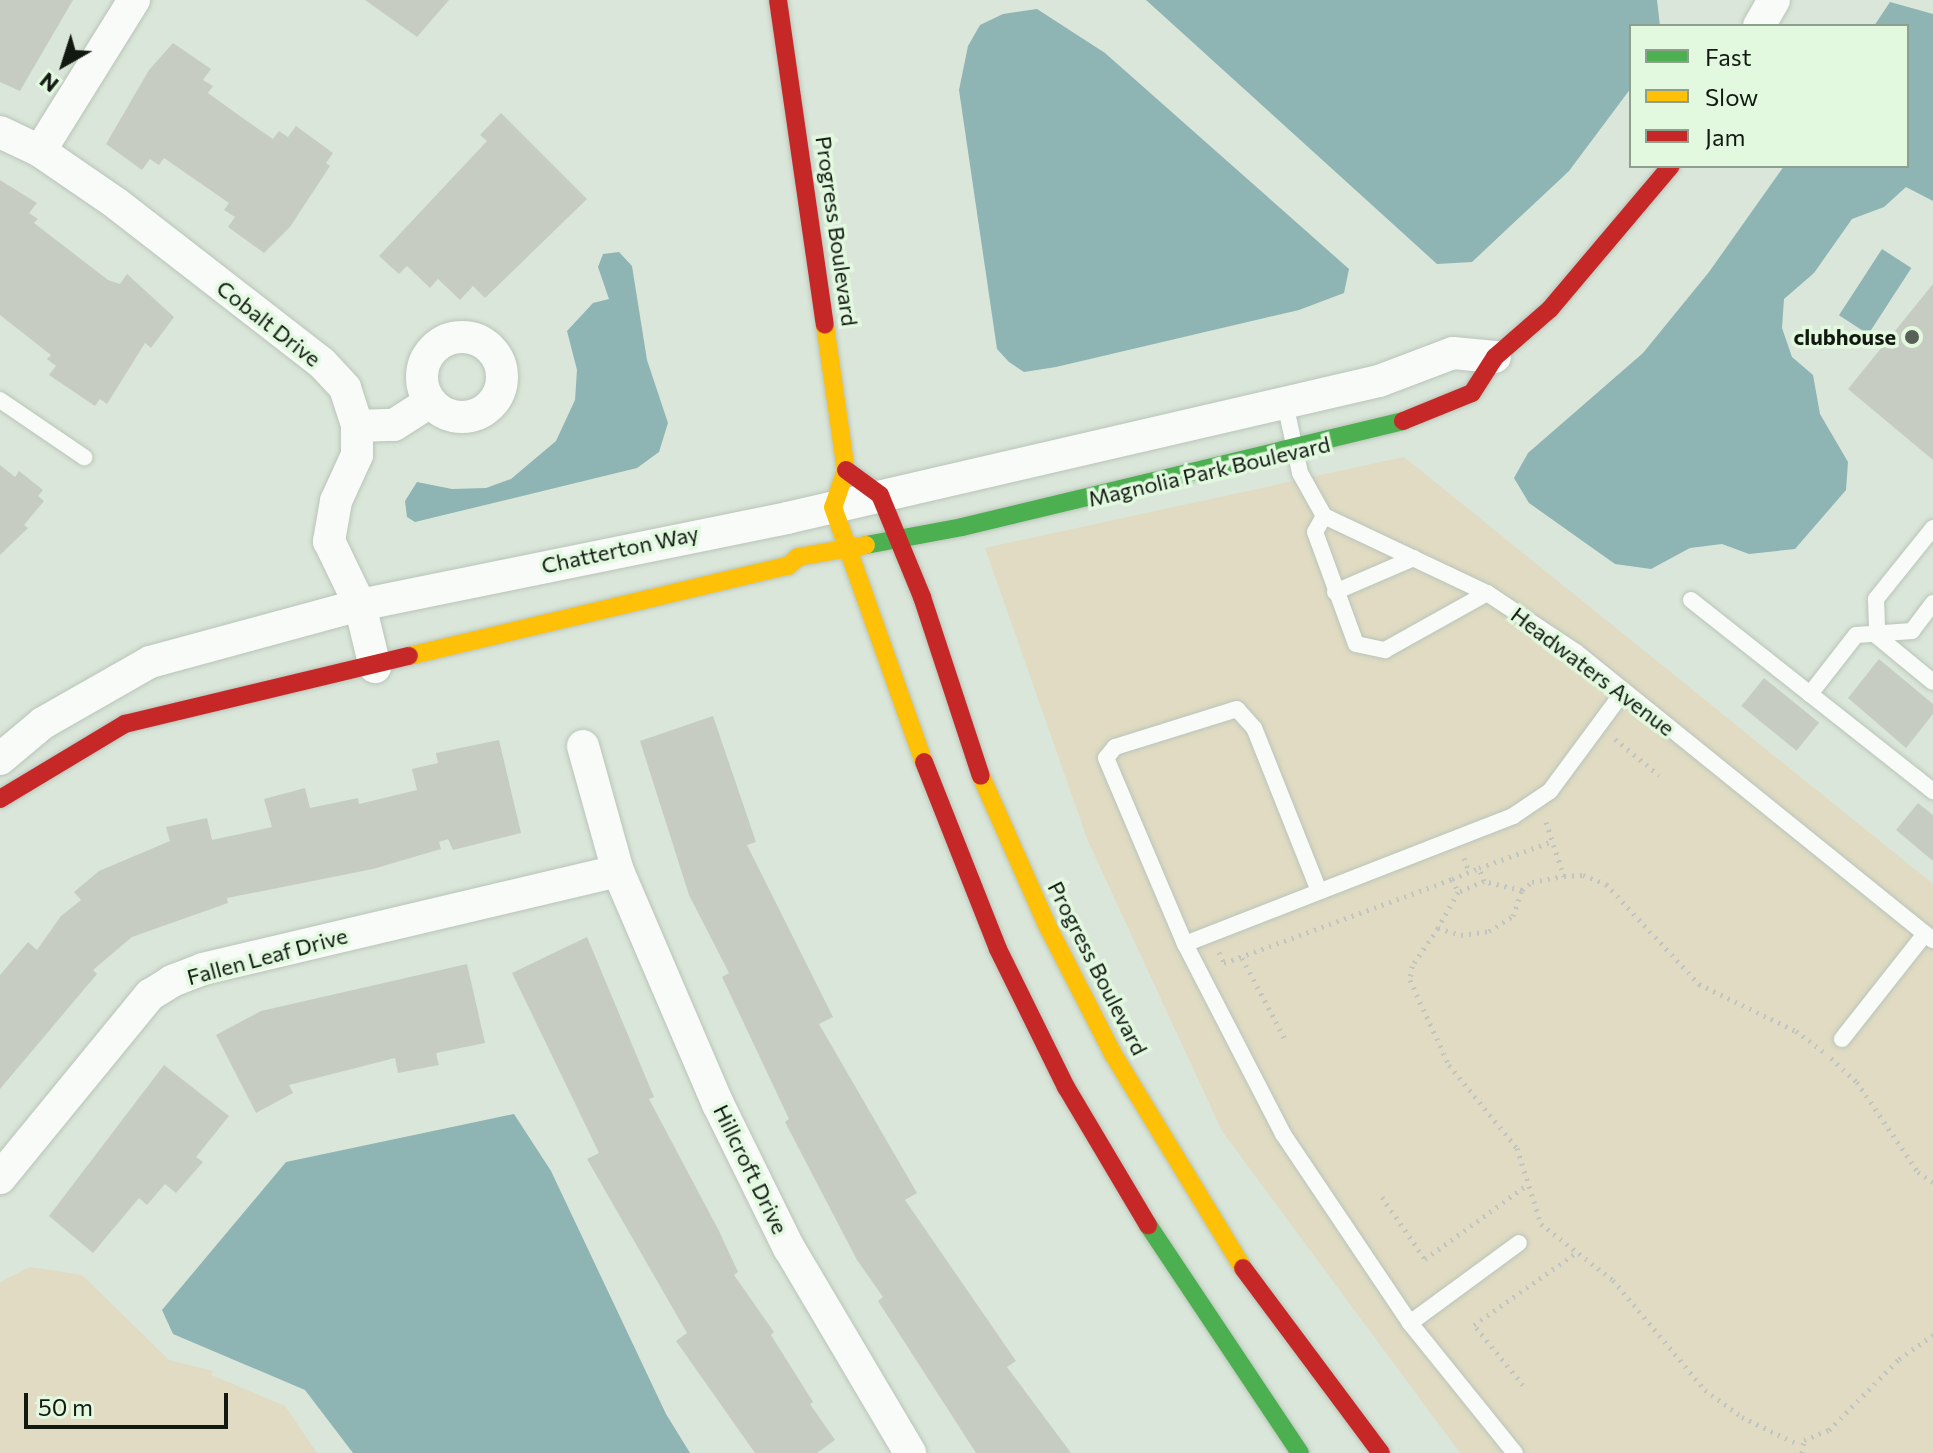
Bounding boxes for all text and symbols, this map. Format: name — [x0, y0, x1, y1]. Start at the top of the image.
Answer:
north arrow — [24, 24, 104, 104]
legend — [1629, 24, 1909, 168]
text: Fast — [1705, 42, 1752, 71]
text: N — [34, 67, 63, 99]
text: Slow — [1705, 82, 1758, 111]
text: Jam — [1705, 122, 1745, 151]
street label: Progress Boulevard — [811, 134, 863, 328]
street label: Cobalt Drive — [212, 274, 326, 372]
place label: clubhouse — [1794, 324, 1896, 350]
marker: clubhouse — [1903, 328, 1921, 346]
street label: Magnolia Park Boulevard — [1085, 430, 1333, 512]
street label: Chatterton Way — [539, 519, 701, 579]
street label: Headwaters Avenue — [1506, 601, 1680, 741]
street label: Progress Boulevard — [1043, 877, 1153, 1059]
street label: Fallen Leaf Drive — [184, 922, 350, 990]
street label: Hillcroft Drive — [708, 1100, 794, 1238]
scale bar — [28, 1377, 232, 1427]
text: 50 m — [38, 1392, 93, 1421]

